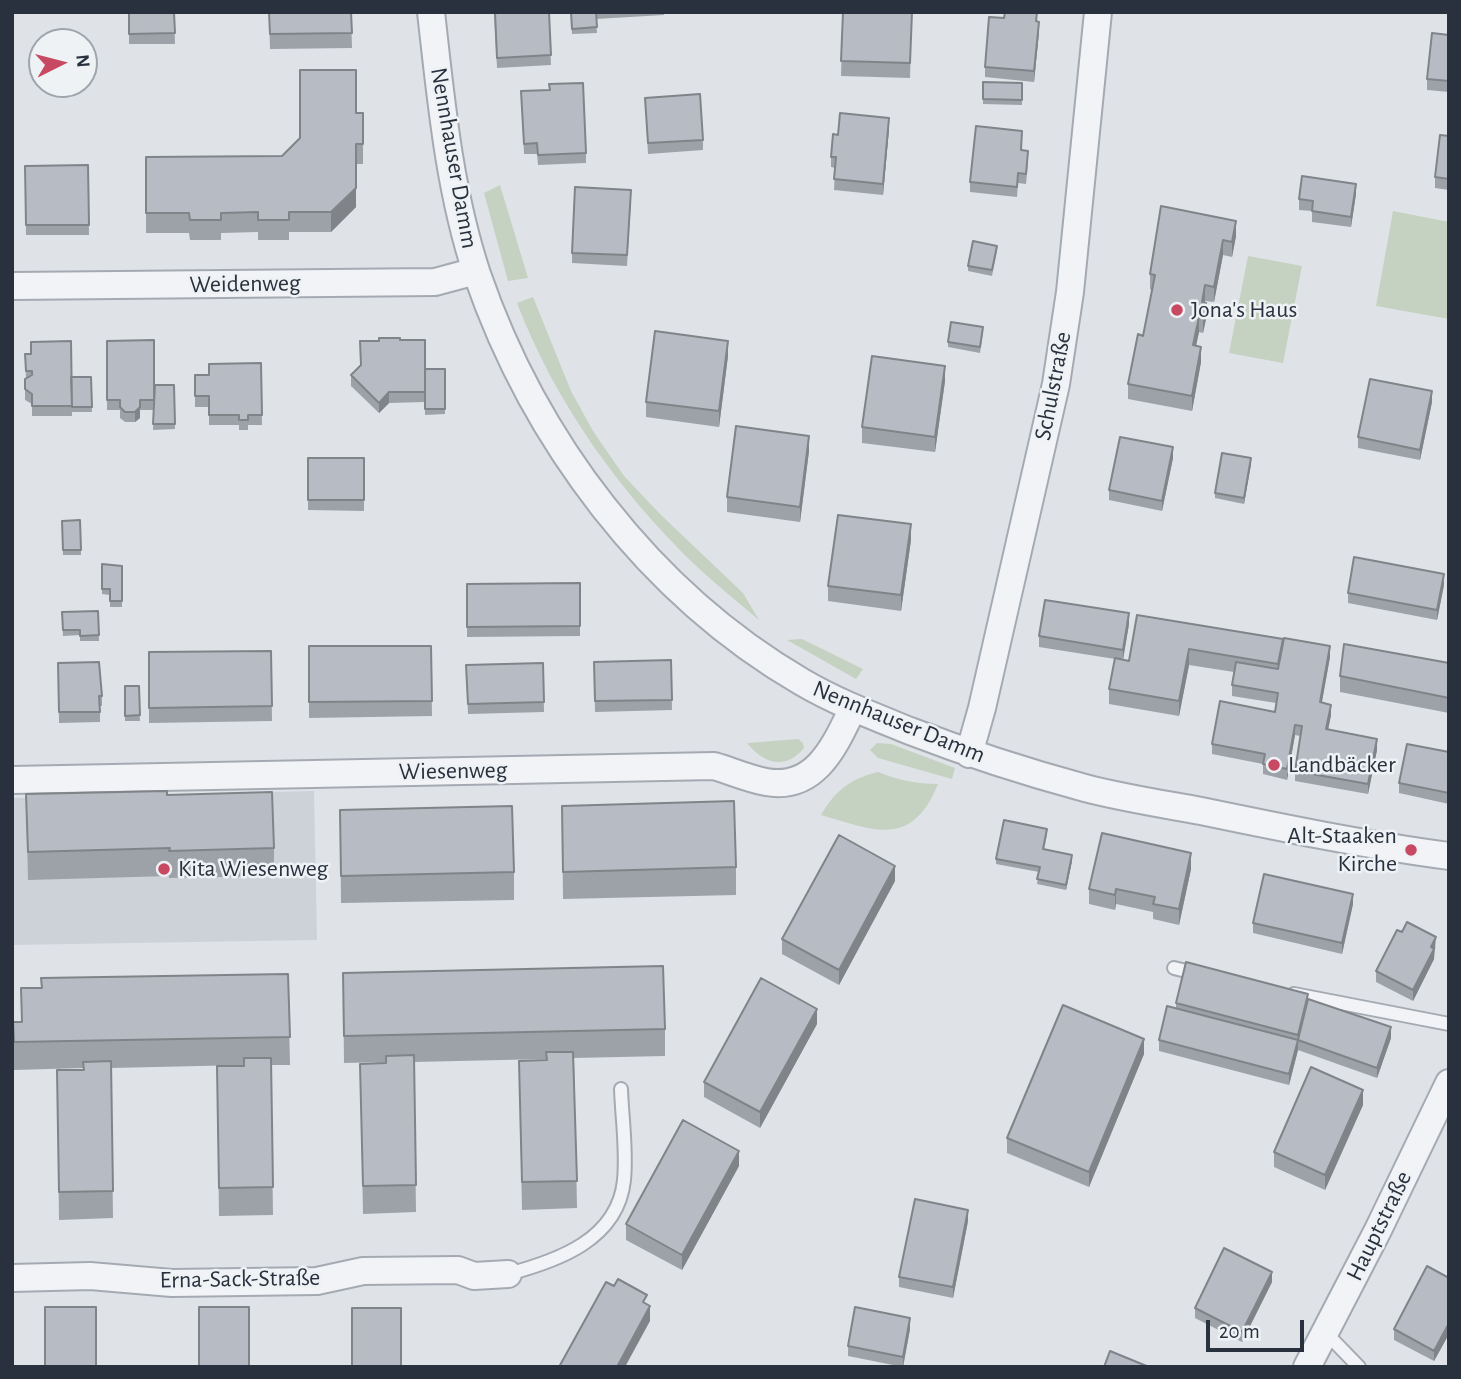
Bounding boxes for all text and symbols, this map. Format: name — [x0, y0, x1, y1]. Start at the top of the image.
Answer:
north arrow — [28, 28, 98, 98]
text: N — [72, 53, 93, 69]
street label: Nennhauser Damm — [424, 65, 484, 251]
street label: Weidenweg — [189, 269, 301, 299]
place label: Jona's Haus — [1191, 296, 1297, 324]
marker: Jona's Haus — [1169, 302, 1185, 318]
street label: Schulstraße — [1028, 329, 1078, 443]
street label: Nennhauser Damm — [809, 674, 989, 770]
place label: Landbäcker — [1288, 751, 1396, 779]
street label: Wiesenweg — [398, 756, 508, 786]
marker: Landbäcker — [1266, 757, 1282, 773]
place label: Alt-Staaken Kirche — [1287, 822, 1397, 878]
marker: Alt-Staaken Kirche — [1403, 842, 1419, 858]
place label: Kita Wiesenweg — [178, 855, 328, 883]
marker: Kita Wiesenweg — [156, 861, 172, 877]
street label: Hauptstraße — [1340, 1166, 1418, 1286]
street label: Erna-Sack-Straße — [159, 1263, 321, 1295]
scale bar — [1209, 1306, 1307, 1350]
text: 20 m — [1219, 1321, 1260, 1342]

